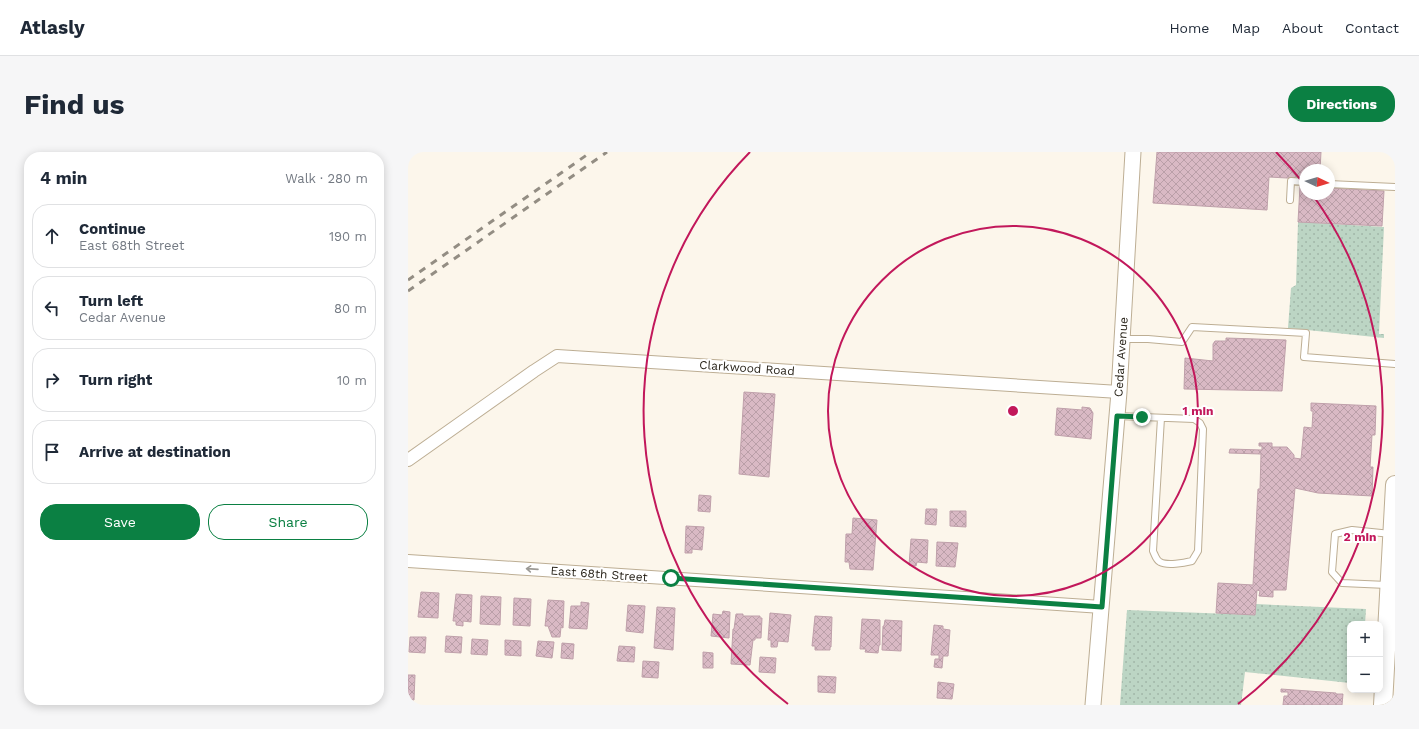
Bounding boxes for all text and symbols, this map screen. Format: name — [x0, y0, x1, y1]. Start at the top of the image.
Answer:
text: Atlasly — [20, 16, 85, 39]
text: Home — [1169, 20, 1209, 36]
text: Map — [1231, 20, 1260, 36]
text: About — [1282, 20, 1323, 36]
text: Contact — [1345, 20, 1399, 36]
button: Directions — [1288, 86, 1395, 122]
text: Find us — [24, 88, 124, 121]
north arrow — [1299, 164, 1335, 200]
text: 4 min — [40, 168, 87, 188]
text: Walk · 280 m — [285, 171, 368, 186]
text: Continue — [79, 220, 146, 238]
icon: ahead — [41, 225, 63, 247]
text: 190 m — [329, 229, 367, 244]
text: East 68th Street — [79, 238, 184, 253]
text: Turn left — [79, 292, 143, 310]
icon: left — [41, 297, 63, 319]
text: 80 m — [334, 301, 367, 316]
text: Cedar Avenue — [79, 310, 166, 325]
street label: Cedar Avenue — [1111, 316, 1131, 397]
street label: Clarkwood Road — [699, 358, 795, 378]
icon: right — [41, 369, 63, 391]
text: Turn right — [79, 371, 152, 389]
text: 10 m — [337, 373, 367, 388]
centre of rings — [1006, 404, 1020, 418]
text: 1 min — [1183, 404, 1213, 418]
route end — [1133, 408, 1151, 426]
icon: arrive — [41, 441, 63, 463]
text: Arrive at destination — [79, 443, 231, 461]
button: Save — [40, 504, 200, 540]
button: Share — [208, 504, 368, 540]
text: 2 min — [1344, 530, 1376, 544]
street label: East 68th Street — [550, 564, 648, 584]
one-way arrow — [526, 566, 539, 573]
route start — [662, 569, 680, 587]
map controls — [1347, 621, 1383, 693]
button: + — [1347, 621, 1383, 657]
button: − — [1347, 657, 1383, 693]

